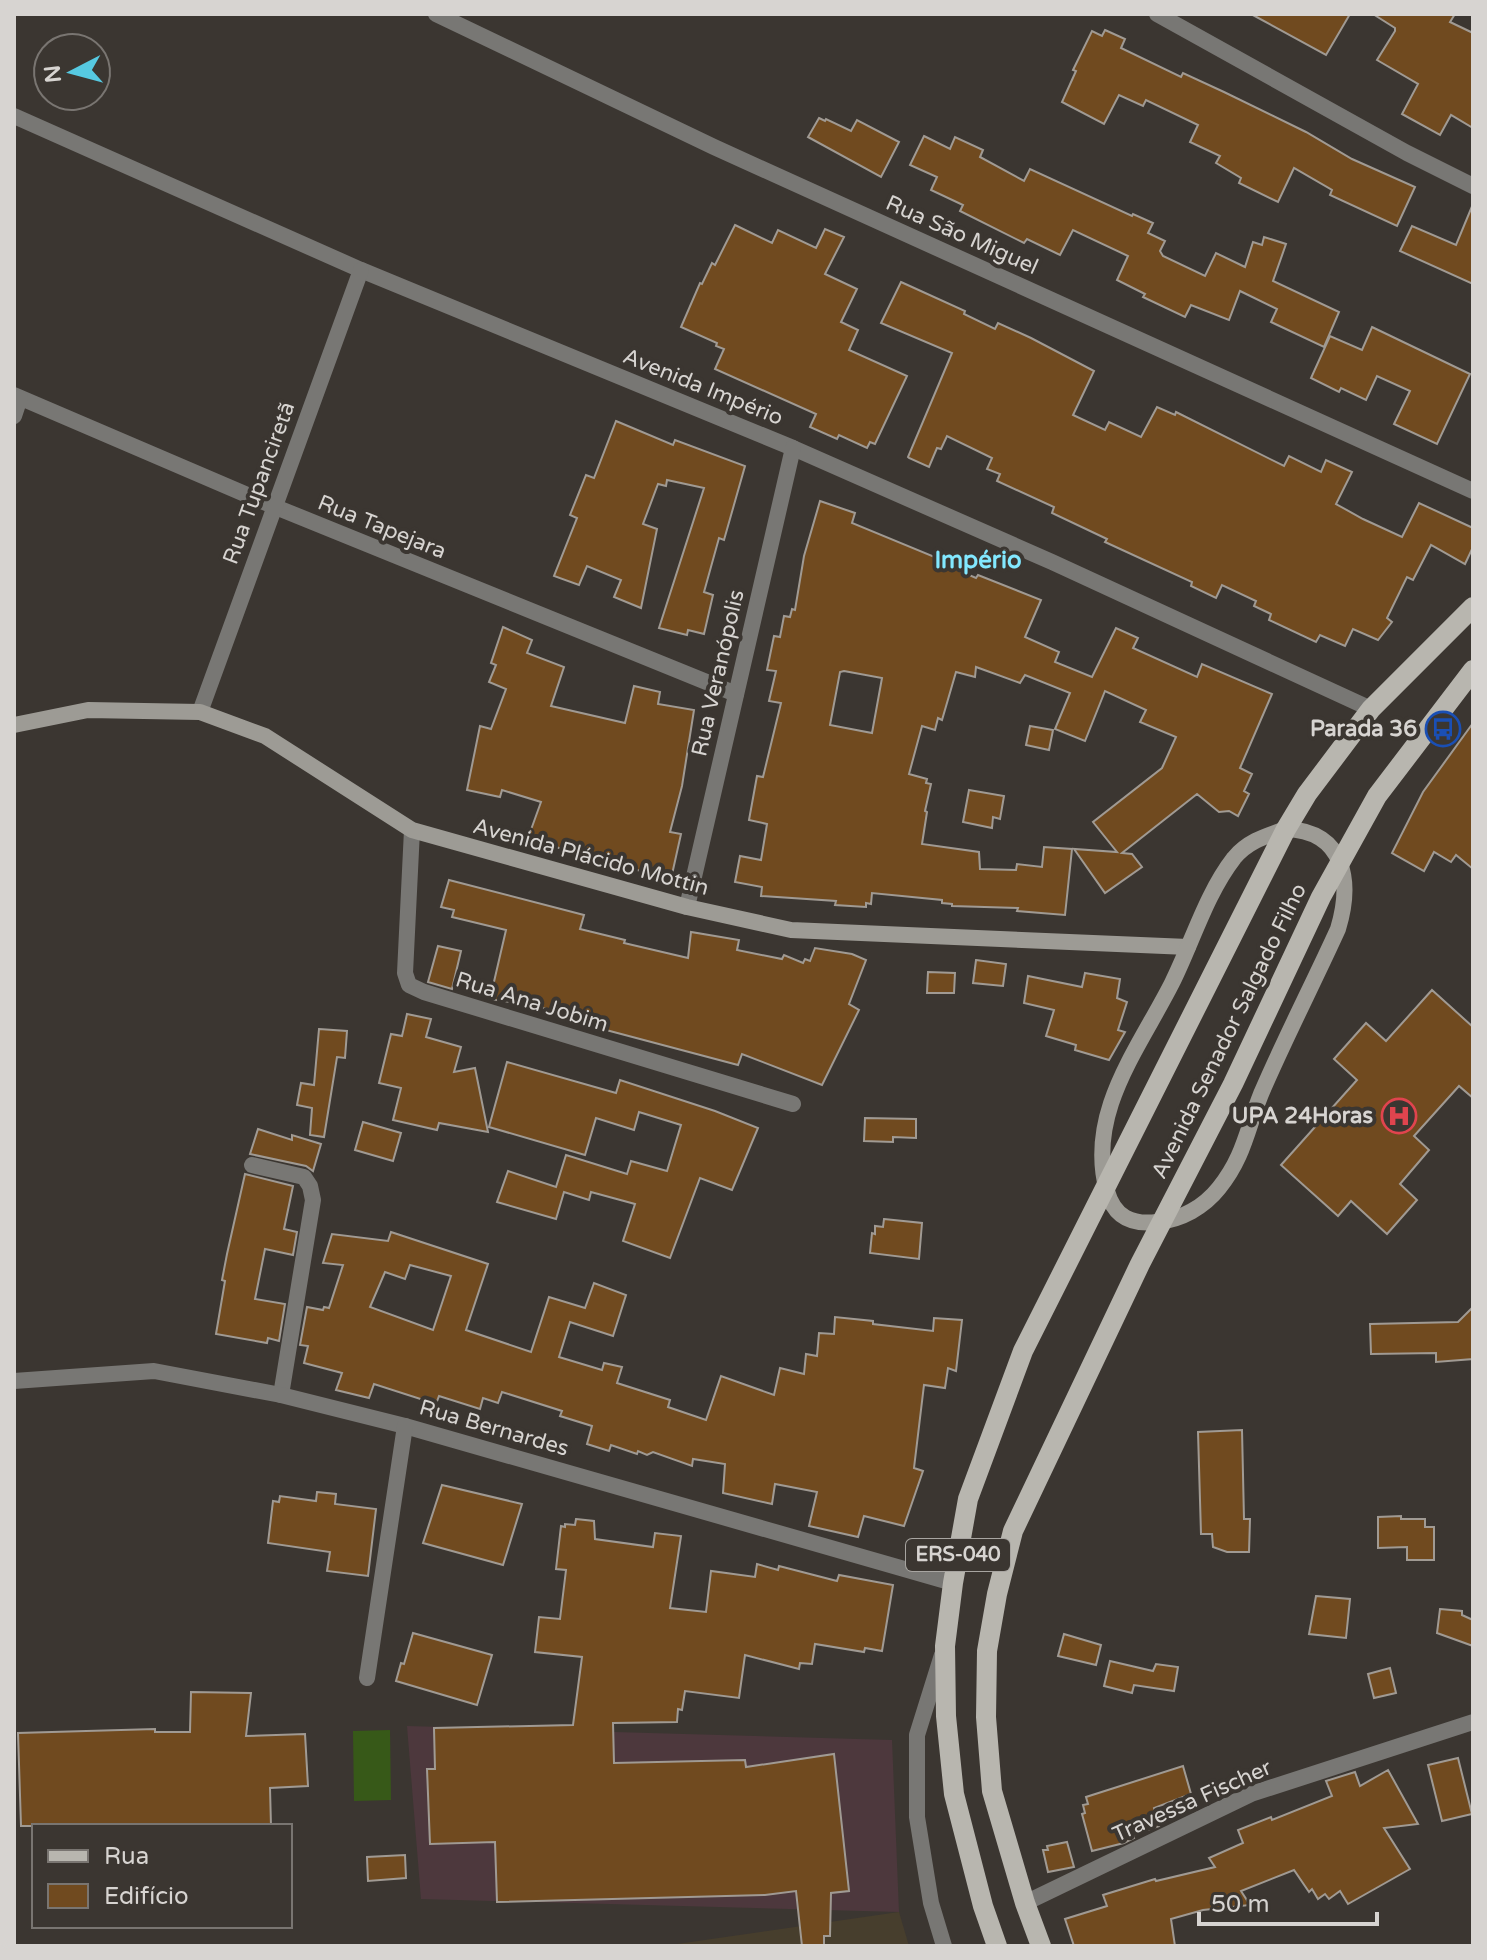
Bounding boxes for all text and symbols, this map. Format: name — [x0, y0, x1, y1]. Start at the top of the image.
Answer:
north arrow — [32, 32, 112, 112]
text: N — [39, 64, 67, 84]
street label: Rua São Miguel — [882, 190, 1042, 280]
street label: Avenida Império — [619, 343, 787, 431]
street label: Rua Tupanciretã — [218, 398, 300, 568]
street label: Rua Tapejara — [314, 489, 450, 565]
district label: Império — [934, 546, 1022, 575]
street label: Rua Veranópolis — [686, 587, 750, 759]
bus stop icon: Parada 36 — [1424, 710, 1462, 748]
place label: Parada 36 — [1310, 716, 1417, 742]
street label: Avenida Plácido Mottin — [470, 813, 712, 901]
street label: Avenida Senador Salgado Filho — [1146, 879, 1312, 1183]
street label: Rua Ana Jobim — [453, 966, 611, 1038]
hospital icon: UPA 24Horas — [1380, 1097, 1418, 1135]
place label: UPA 24Horas — [1232, 1103, 1373, 1129]
street label: Rua Bernardes — [416, 1394, 572, 1462]
road number: ERS-040 — [906, 1539, 1010, 1571]
street label: Travessa Fischer — [1109, 1754, 1276, 1848]
legend — [32, 1824, 292, 1928]
text: Rua — [104, 1842, 149, 1871]
scale bar — [1199, 1876, 1377, 1926]
text: Edifício — [104, 1882, 189, 1911]
text: 50 m — [1211, 1890, 1269, 1919]

